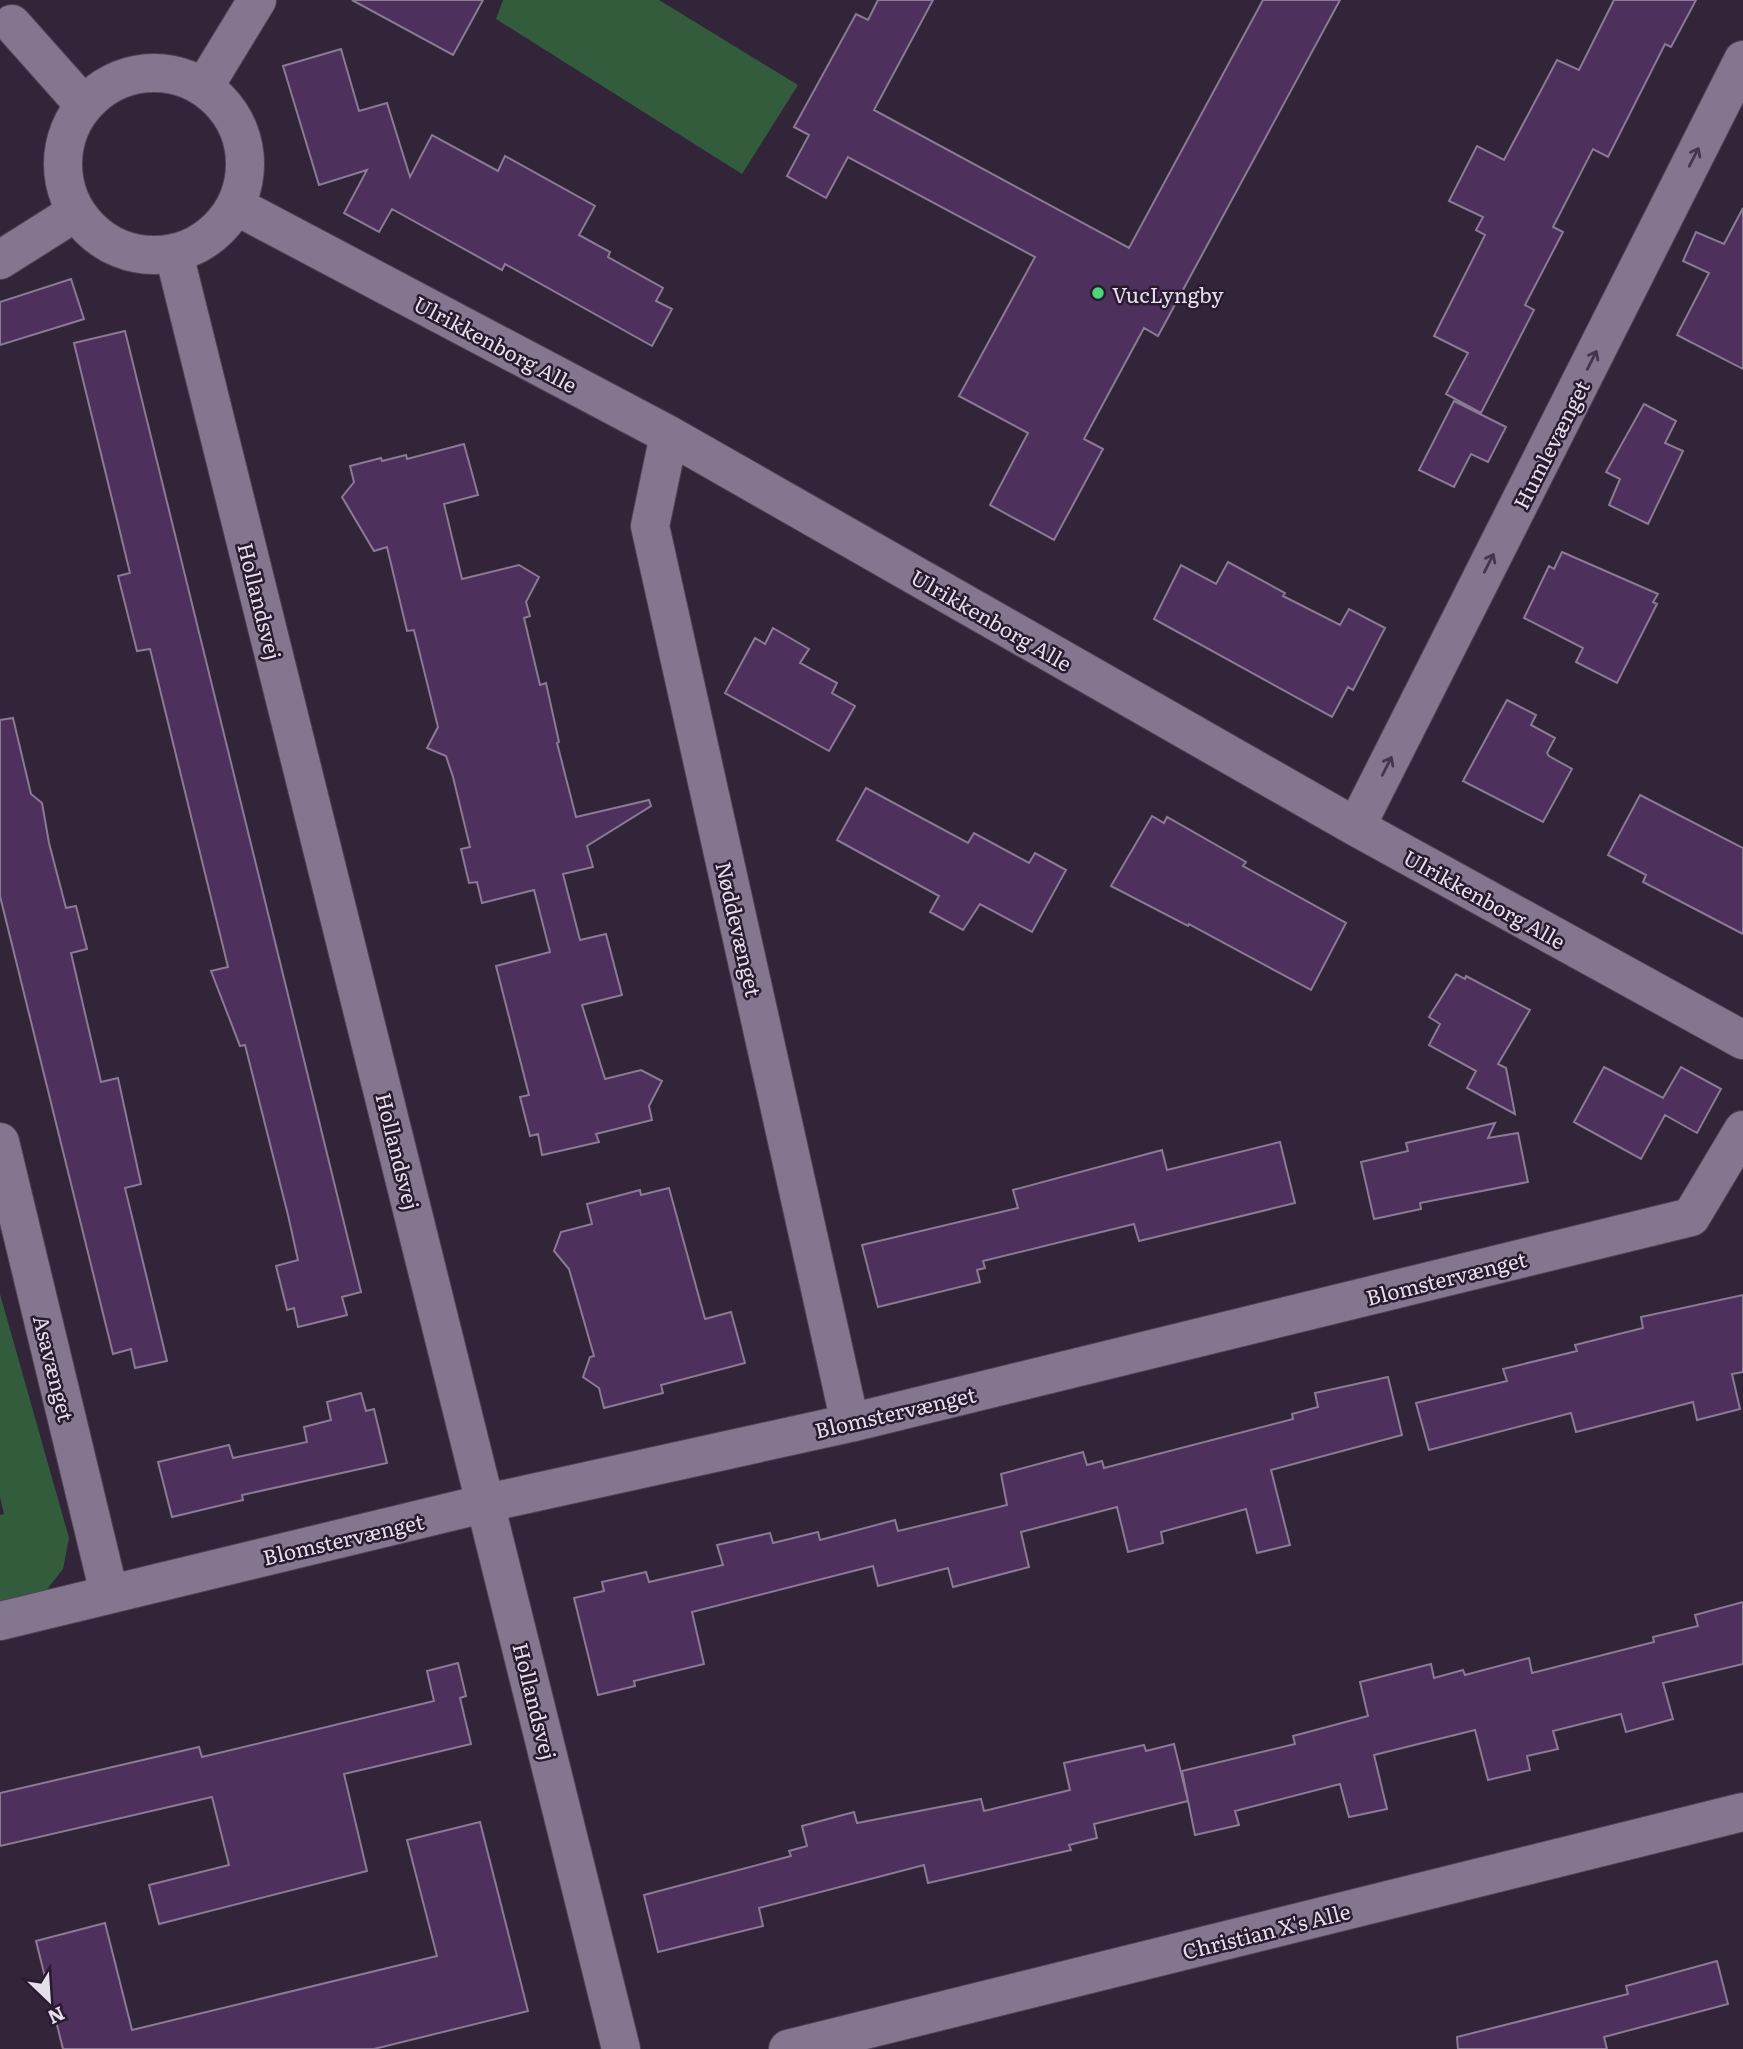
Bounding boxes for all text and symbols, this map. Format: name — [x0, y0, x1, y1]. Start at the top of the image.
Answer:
one-way arrow — [1688, 147, 1702, 168]
place label: VucLyngby — [1112, 278, 1224, 309]
marker: VucLyngby — [1090, 285, 1106, 301]
street label: Ulrikkenborg Alle — [409, 287, 583, 399]
one-way arrow — [1586, 350, 1599, 371]
street label: Humlevænget — [1504, 374, 1596, 514]
street label: Hollandsvej — [231, 539, 291, 663]
one-way arrow — [1483, 553, 1497, 574]
street label: Ulrikkenborg Alle — [906, 560, 1078, 678]
one-way arrow — [1380, 756, 1394, 777]
street label: Ulrikkenborg Alle — [1398, 841, 1572, 955]
street label: Nøddevænget — [709, 858, 771, 1000]
street label: Hollandsvej — [369, 1089, 429, 1213]
street label: Blomstervænget — [1363, 1242, 1530, 1312]
street label: Asavænget — [27, 1312, 83, 1425]
street label: Blomstervænget — [811, 1377, 979, 1445]
street label: Blomstervænget — [259, 1504, 427, 1572]
street label: Hollandsvej — [506, 1639, 566, 1763]
street label: Christian X's Alle — [1179, 1894, 1353, 1966]
north arrow — [14, 1965, 84, 2035]
text: N — [43, 2000, 70, 2032]

